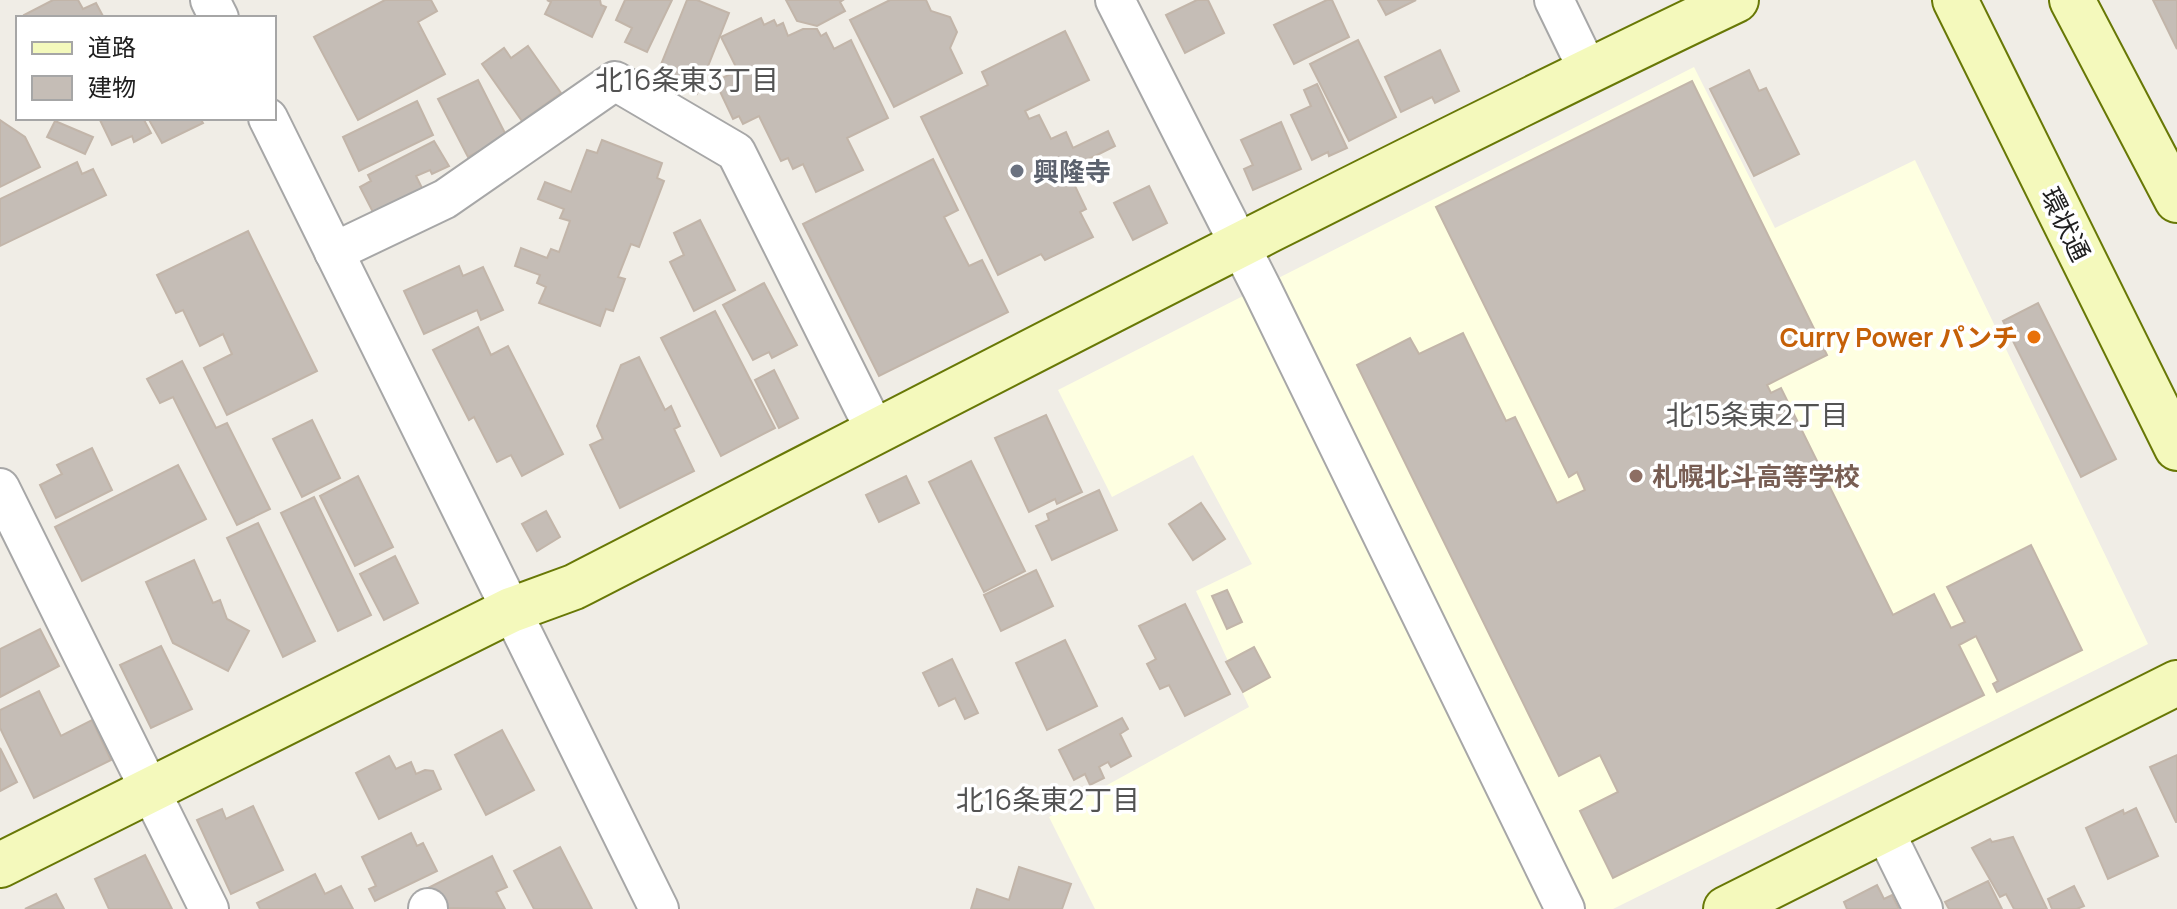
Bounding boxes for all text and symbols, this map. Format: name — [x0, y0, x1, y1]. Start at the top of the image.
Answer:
legend — [16, 16, 276, 120]
text: 道路 — [88, 30, 136, 63]
district label: 北16条東3丁目 — [595, 60, 779, 98]
text: 建物 — [88, 70, 136, 103]
place label: 興隆寺 — [1033, 153, 1111, 189]
marker: 興隆寺 — [1008, 162, 1026, 180]
street label: 環状通 — [2033, 181, 2099, 267]
place label: Curry Power パンチ — [1780, 319, 2018, 355]
marker: Curry Power パンチ — [2025, 328, 2043, 346]
district label: 北15条東2丁目 — [1665, 395, 1849, 433]
place label: 札幌北斗高等学校 — [1652, 458, 1860, 494]
marker: 札幌北斗高等学校 — [1627, 467, 1645, 485]
district label: 北16条東2丁目 — [956, 780, 1140, 818]

